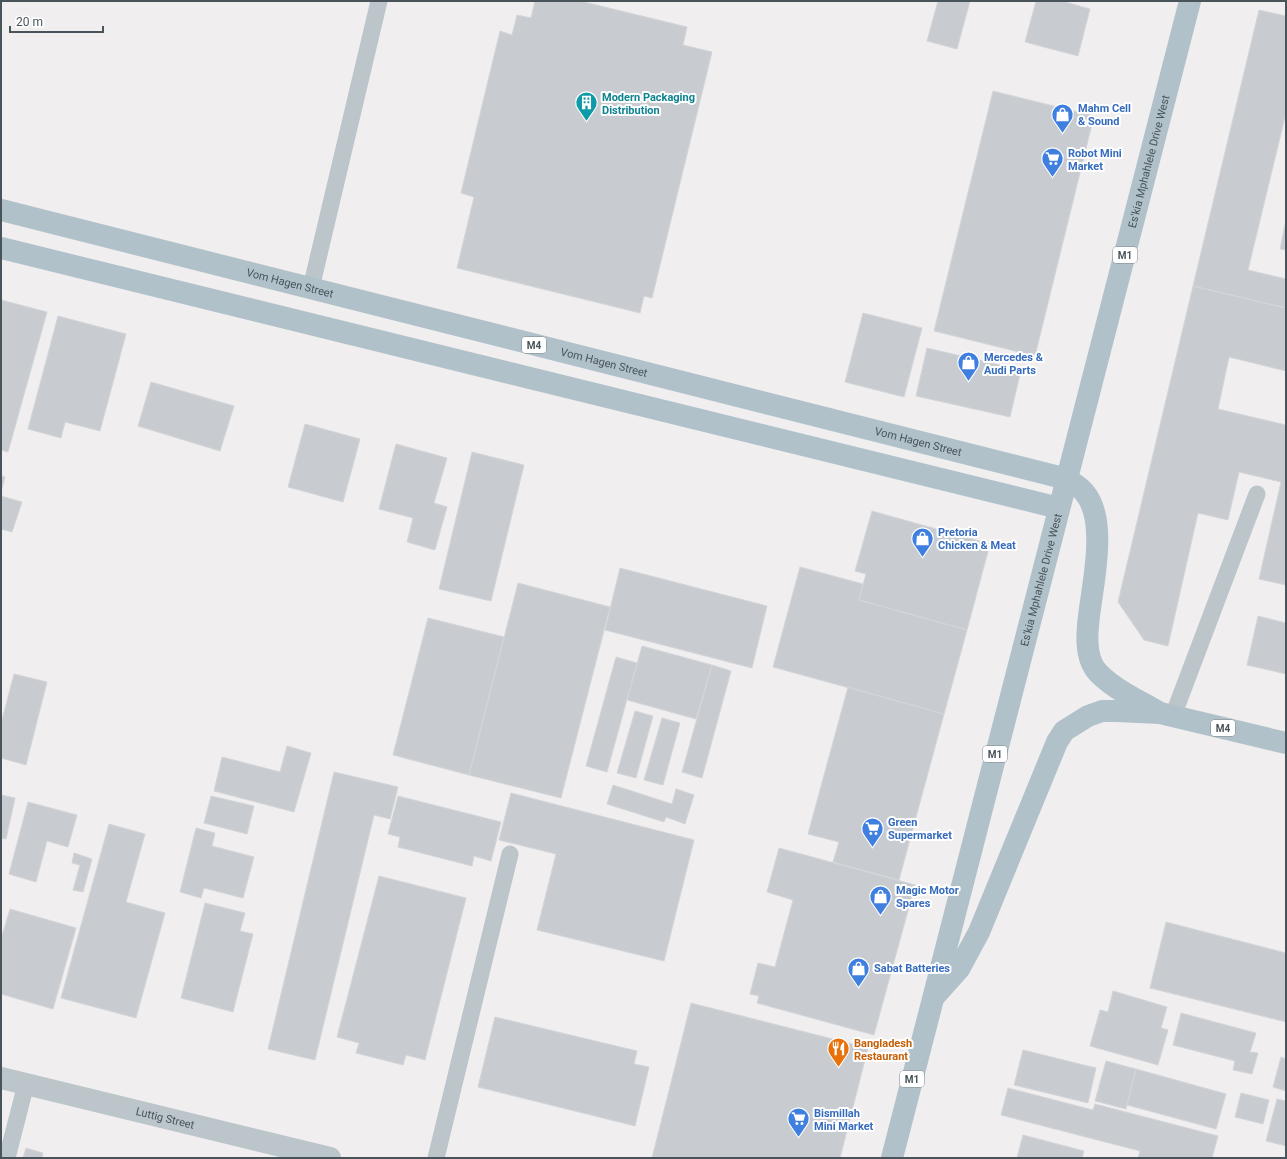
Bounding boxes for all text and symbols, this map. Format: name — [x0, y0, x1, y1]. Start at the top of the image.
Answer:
scale bar — [10, 8, 103, 34]
text: 20 m — [16, 15, 43, 29]
building icon: Modern Packaging Distribution — [573, 90, 599, 123]
place label: Modern Packaging Distribution — [602, 91, 695, 117]
street label: Es'kia Mphahlele Drive West — [1125, 93, 1172, 229]
shop icon: Mahm Cell & Sound — [1050, 101, 1076, 134]
place label: Mahm Cell & Sound — [1078, 102, 1131, 128]
supermarket icon: Robot Mini Market — [1040, 146, 1066, 179]
place label: Robot Mini Market — [1068, 147, 1122, 173]
road number: M1 — [1113, 247, 1137, 263]
street label: Vom Hagen Street — [245, 266, 335, 300]
road number: M4 — [522, 337, 546, 353]
street label: Vom Hagen Street — [559, 345, 649, 379]
shop icon: Mercedes & Audi Parts — [955, 350, 981, 383]
place label: Mercedes & Audi Parts — [984, 351, 1044, 377]
street label: Vom Hagen Street — [873, 424, 963, 459]
street label: Es'kia Mphahlele Drive West — [1018, 512, 1064, 648]
shop icon: Pretoria Chicken & Meat — [910, 525, 936, 558]
place label: Pretoria Chicken & Meat — [938, 526, 1016, 552]
road number: M4 — [1211, 720, 1235, 736]
road number: M1 — [983, 746, 1007, 762]
supermarket icon: Green Supermarket — [860, 815, 886, 848]
place label: Green Supermarket — [888, 816, 952, 842]
shop icon: Magic Motor Spares — [867, 883, 893, 916]
place label: Magic Motor Spares — [896, 884, 959, 910]
shop icon: Sabat Batteries — [846, 955, 872, 988]
place label: Sabat Batteries — [874, 962, 950, 975]
restaurant icon: Bangladesh Restaurant — [825, 1036, 851, 1069]
place label: Bangladesh Restaurant — [854, 1037, 912, 1063]
road number: M1 — [900, 1071, 924, 1087]
street label: Luttig Street — [135, 1105, 196, 1131]
supermarket icon: Bismillah Mini Market — [786, 1106, 812, 1139]
place label: Bismillah Mini Market — [814, 1107, 874, 1133]

